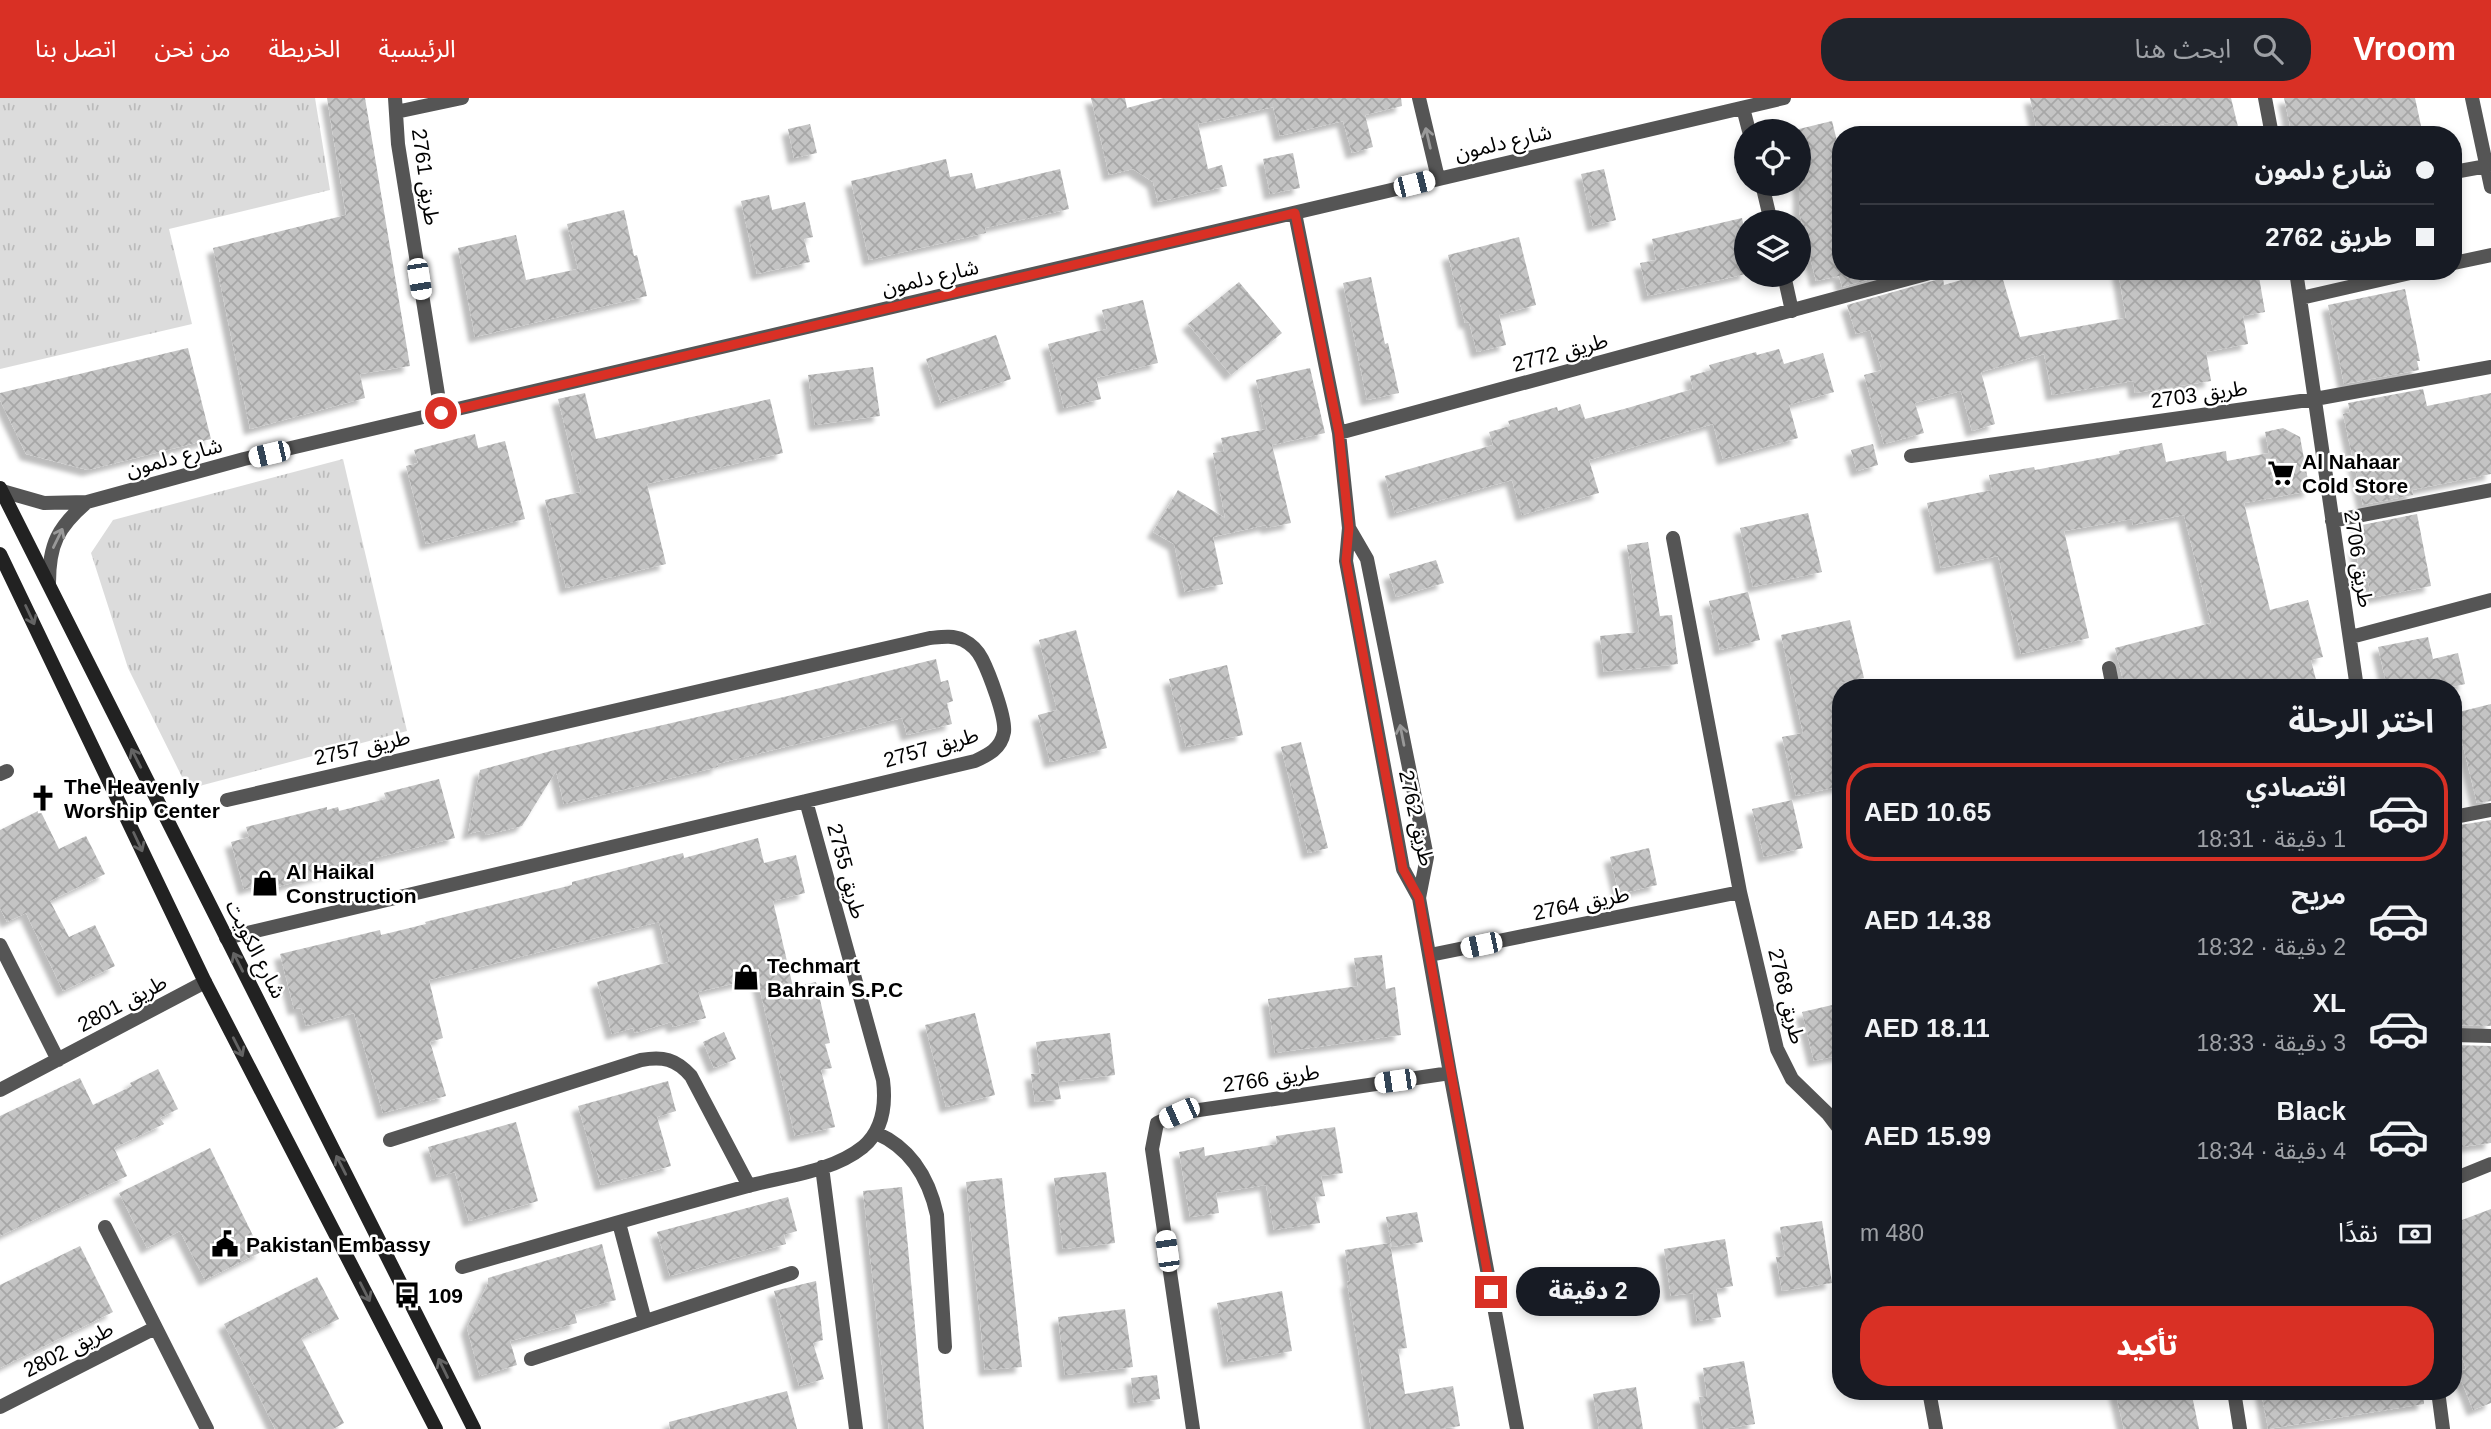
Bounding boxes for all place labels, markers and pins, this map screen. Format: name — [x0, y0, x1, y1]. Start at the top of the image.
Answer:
place label: Al Nahaar Cold Store — [2302, 450, 2408, 497]
supermarket icon: Al Nahaar Cold Store — [2266, 458, 2296, 488]
place label: The Heavenly Worship Center — [64, 775, 220, 822]
church icon: The Heavenly Worship Center — [28, 783, 58, 813]
place label: Al Haikal Construction — [286, 860, 417, 907]
shop icon: Al Haikal Construction — [250, 868, 280, 898]
place label: Techmart Bahrain S.P.C — [767, 954, 903, 1001]
shop icon: Techmart Bahrain S.P.C — [731, 962, 761, 992]
public building icon: Pakistan Embassy — [210, 1229, 240, 1259]
place label: Pakistan Embassy — [246, 1233, 431, 1256]
bus stop icon: 109 — [392, 1280, 422, 1310]
place label: 109 — [428, 1284, 463, 1307]

